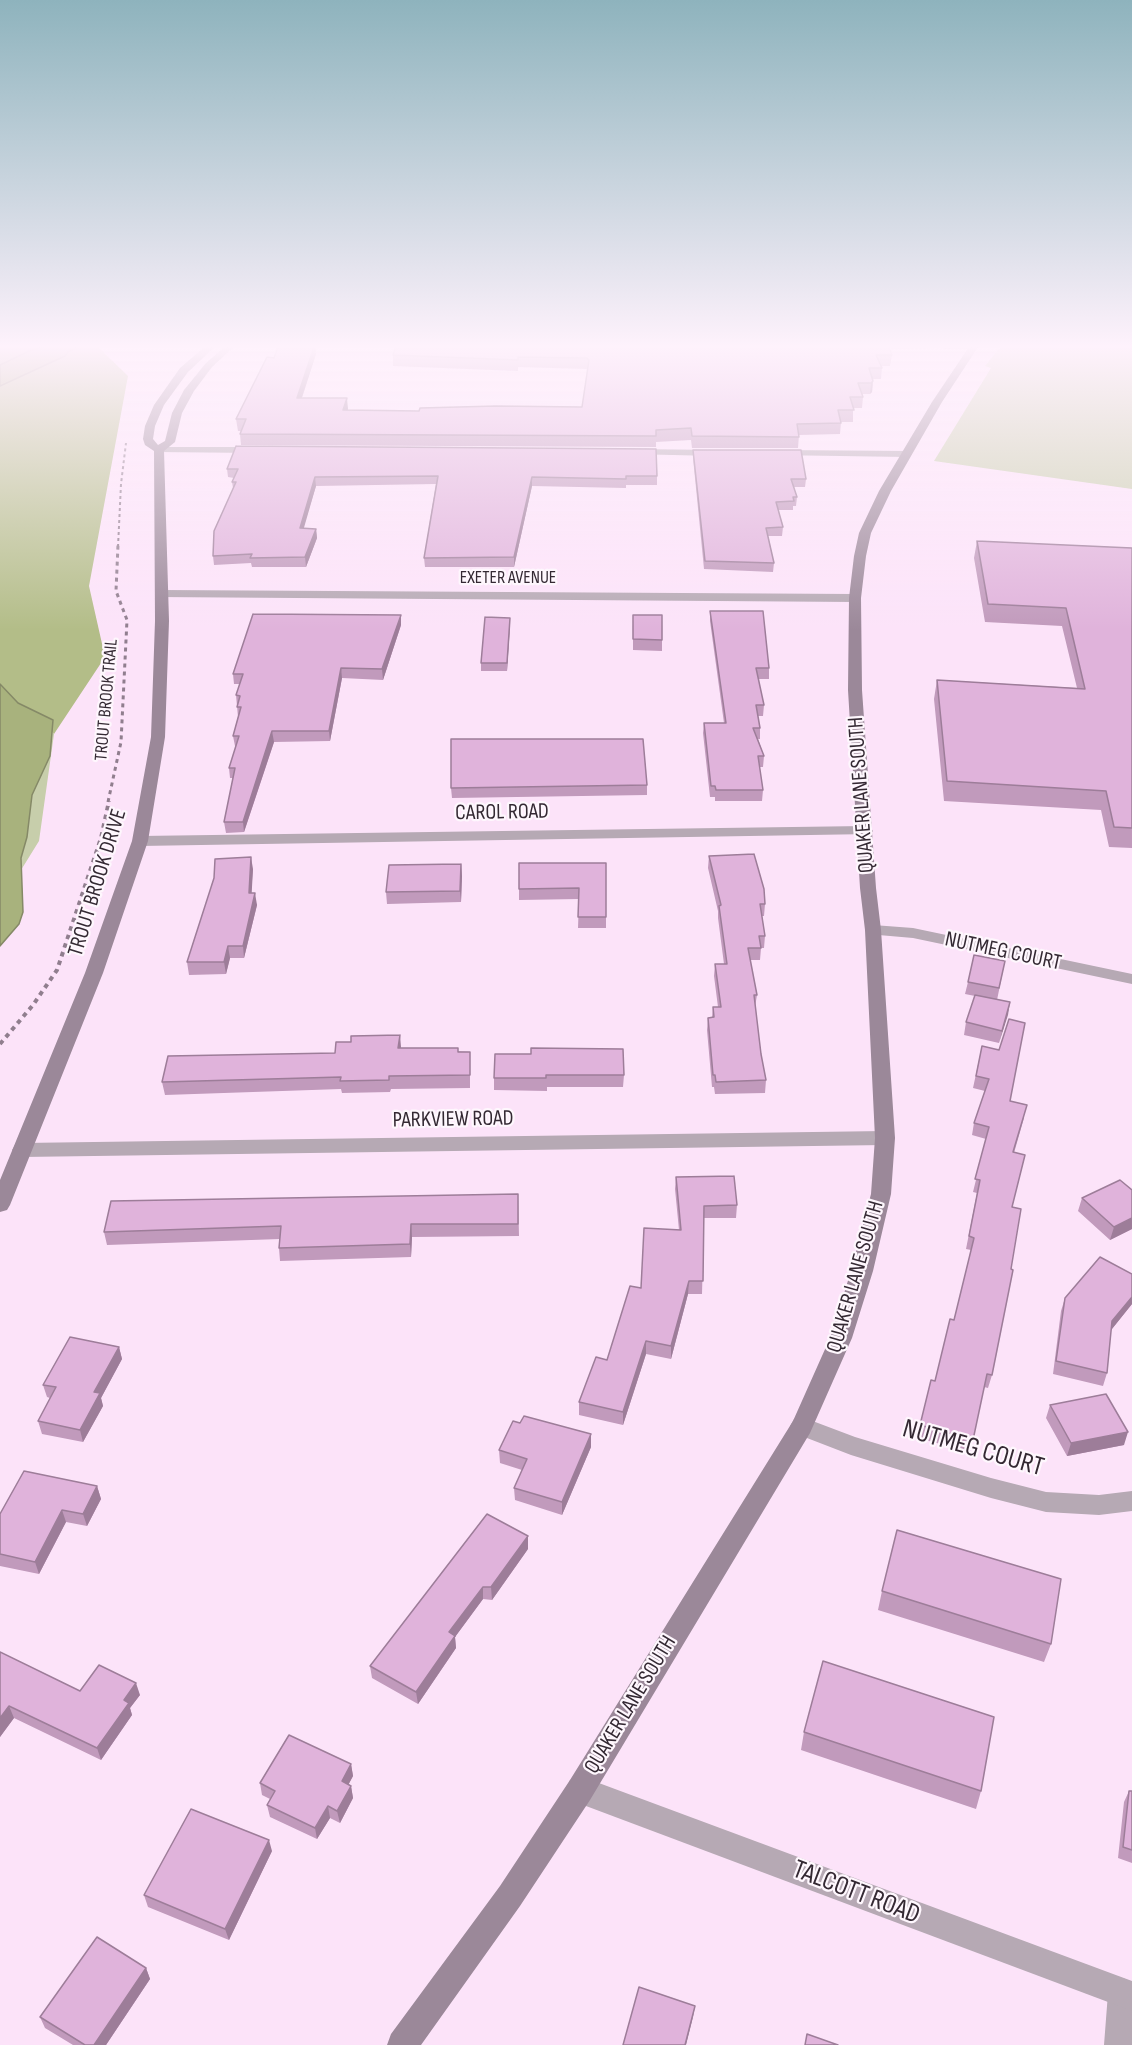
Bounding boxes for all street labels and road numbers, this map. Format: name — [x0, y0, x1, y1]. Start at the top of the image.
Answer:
street label: EXETER AVENUE — [460, 567, 556, 589]
street label: TROUT BROOK TRAIL — [91, 638, 123, 762]
street label: QUAKER LANE SOUTH — [843, 716, 881, 874]
street label: CAROL ROAD — [455, 799, 549, 827]
street label: TROUT BROOK DRIVE — [63, 806, 133, 960]
street label: NUTMEG COURT — [942, 927, 1064, 977]
street label: PARKVIEW ROAD — [392, 1106, 514, 1134]
street label: QUAKER LANE SOUTH — [822, 1198, 890, 1356]
street label: NUTMEG COURT — [899, 1413, 1047, 1485]
street label: QUAKER LANE SOUTH — [579, 1631, 683, 1779]
street label: TALCOTT ROAD — [788, 1854, 924, 1932]

